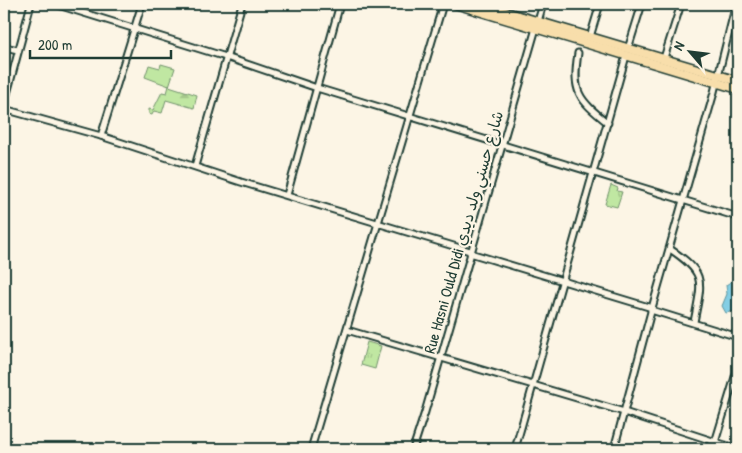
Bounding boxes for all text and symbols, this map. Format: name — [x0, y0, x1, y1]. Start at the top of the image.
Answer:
scale bar — [30, 28, 171, 60]
north arrow — [664, 28, 714, 78]
text: 200 m — [38, 34, 72, 55]
text: N — [668, 37, 688, 53]
street label: Rue Hasni Ould Didi شارع حسني ولد ديدي — [418, 108, 512, 357]

